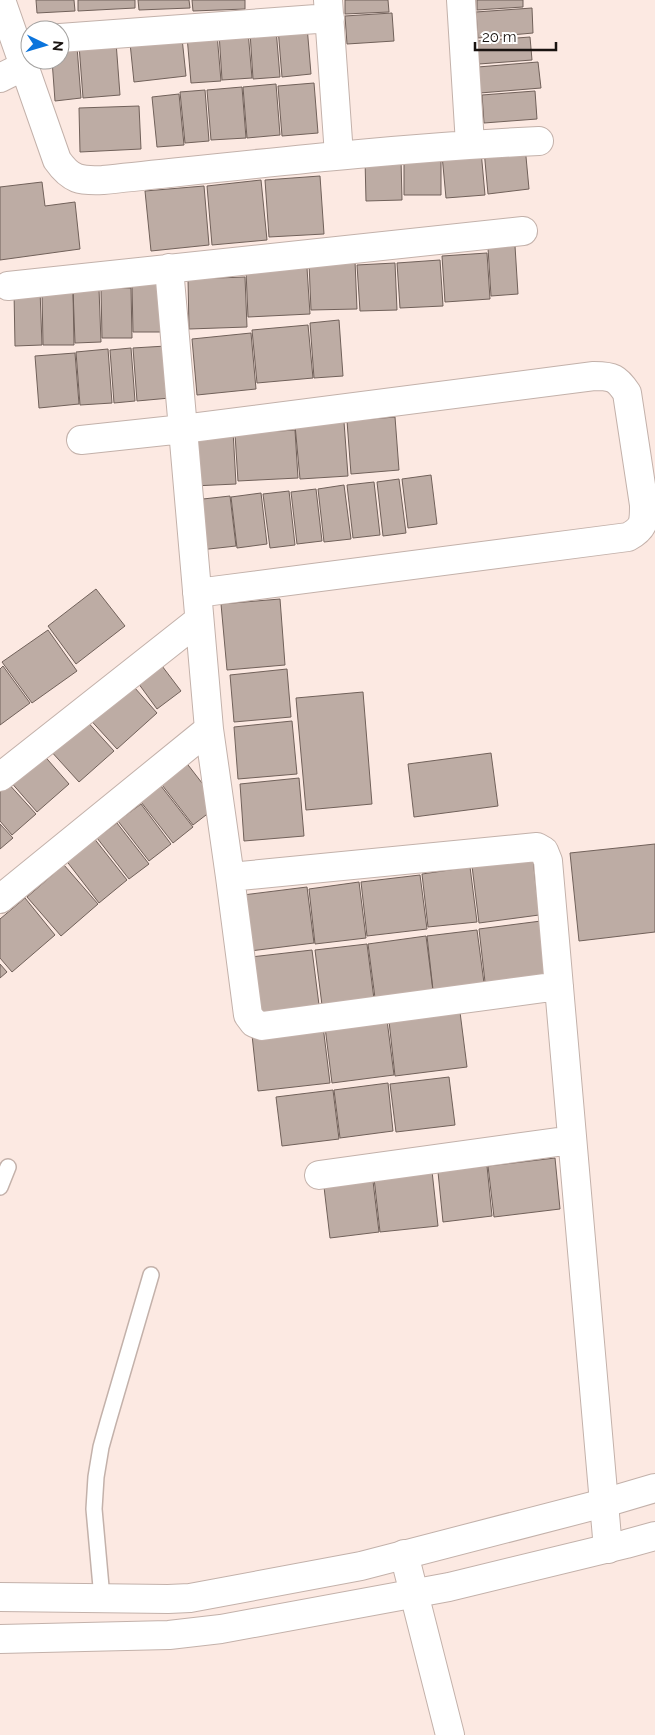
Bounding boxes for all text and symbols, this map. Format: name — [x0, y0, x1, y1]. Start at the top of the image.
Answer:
north arrow — [20, 20, 70, 70]
scale bar — [475, 20, 556, 52]
text: 20 m — [482, 28, 517, 46]
text: N — [50, 40, 66, 52]

